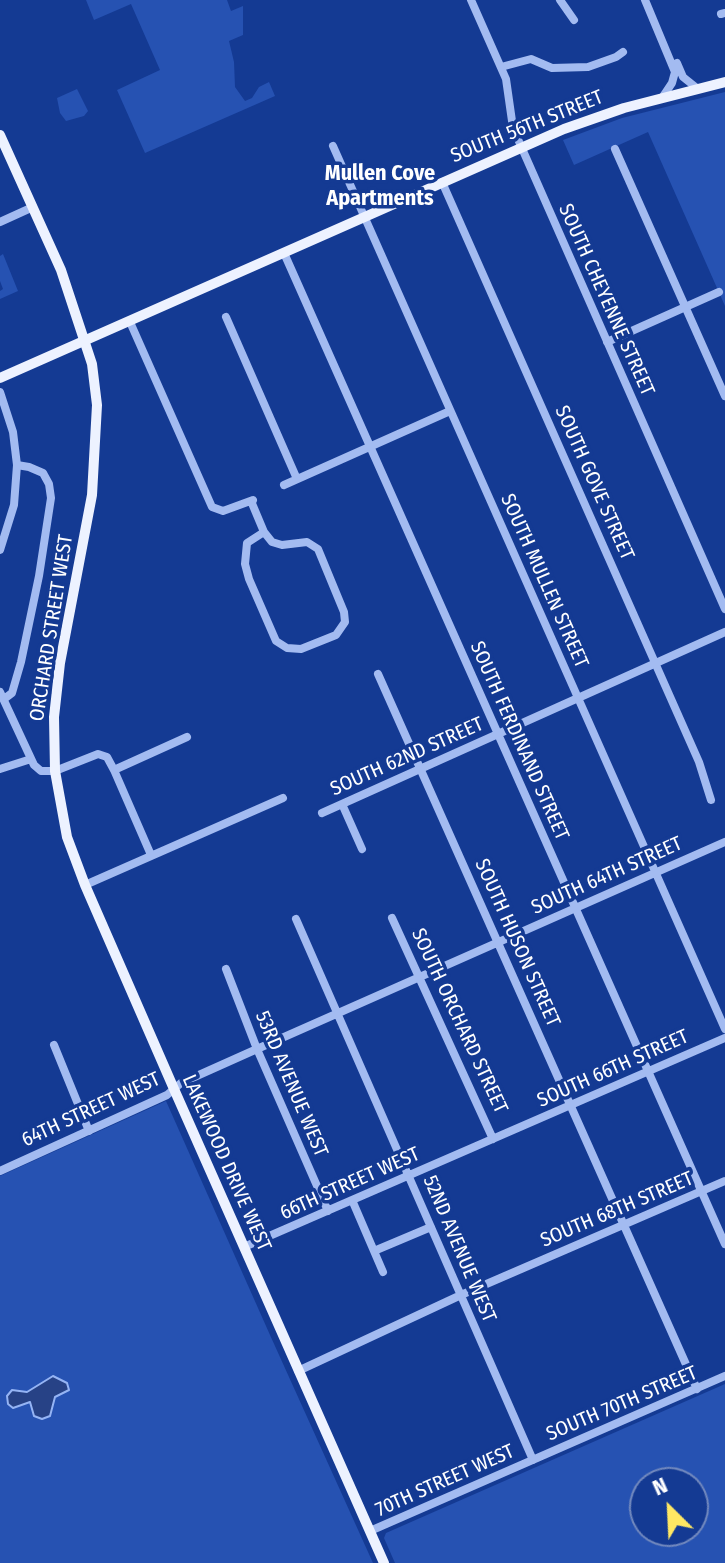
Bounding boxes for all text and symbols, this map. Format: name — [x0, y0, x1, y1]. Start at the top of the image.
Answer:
street label: SOUTH 56TH STREET — [447, 86, 607, 168]
district label: Mullen Cove Apartments — [325, 161, 435, 212]
street label: SOUTH CHEYENNE STREET — [553, 200, 659, 400]
street label: SOUTH GOVE STREET — [549, 402, 639, 564]
street label: SOUTH MULLEN STREET — [495, 490, 593, 672]
street label: ORCHARD STREET WEST — [25, 533, 79, 723]
street label: SOUTH FERDINAND STREET — [464, 638, 574, 844]
street label: SOUTH 62ND STREET — [327, 712, 487, 802]
street label: SOUTH 64TH STREET — [528, 832, 686, 920]
street label: SOUTH HUSON STREET — [469, 855, 565, 1031]
street label: SOUTH ORCHARD STREET — [406, 925, 512, 1117]
street label: 53RD AVENUE WEST — [249, 1008, 333, 1160]
street label: SOUTH 66TH STREET — [534, 1025, 692, 1113]
street label: 64TH STREET WEST — [18, 1067, 164, 1153]
street label: LAKEWOOD DRIVE WEST — [176, 1071, 276, 1255]
street label: 66TH STREET WEST — [277, 1142, 423, 1226]
street label: SOUTH 68TH STREET — [537, 1167, 697, 1253]
street label: 52ND AVENUE WEST — [417, 1172, 501, 1326]
street label: SOUTH 70TH STREET — [543, 1361, 701, 1447]
street label: 70TH STREET WEST — [372, 1440, 518, 1522]
north arrow — [629, 1467, 709, 1547]
text: N — [648, 1471, 671, 1501]

